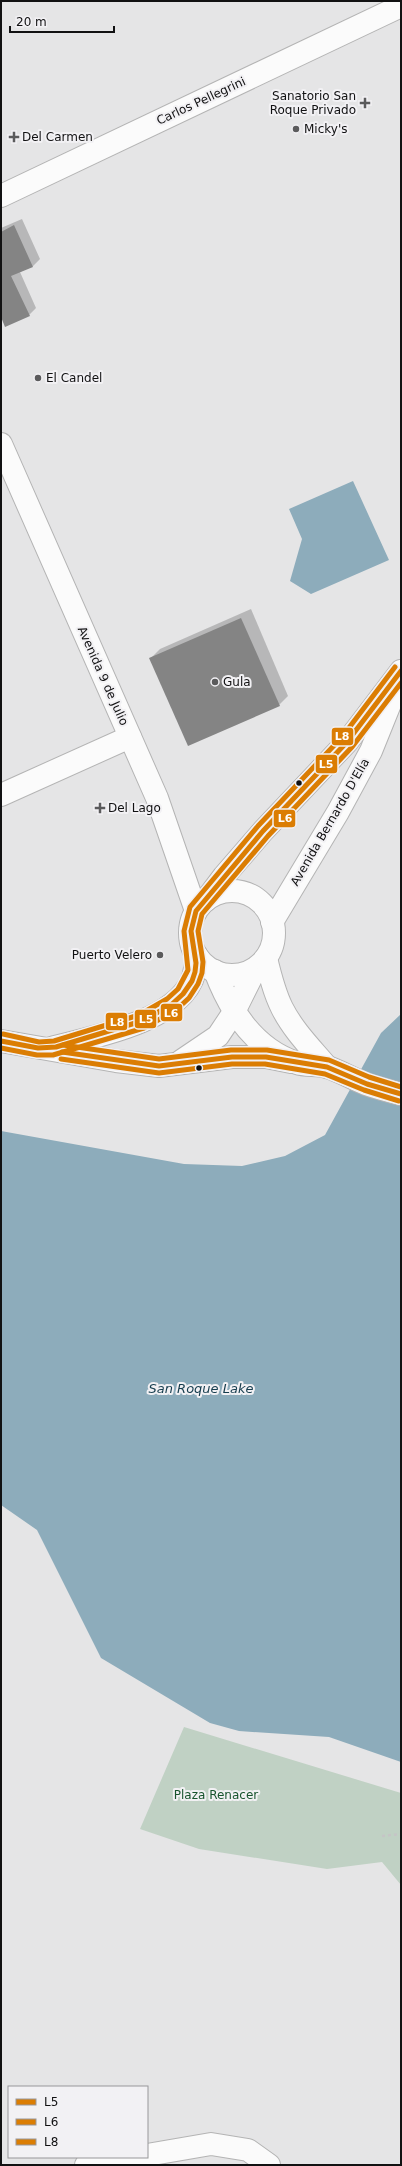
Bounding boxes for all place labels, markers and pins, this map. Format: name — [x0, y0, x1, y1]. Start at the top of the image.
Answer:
place label: Sanatorio San Roque Privado — [270, 89, 356, 117]
marker: Sanatorio San Roque Privado — [359, 97, 371, 109]
place label: Micky's — [304, 122, 347, 136]
marker: Micky's — [291, 124, 301, 134]
place label: Del Carmen — [22, 130, 93, 144]
marker: Del Carmen — [9, 132, 19, 142]
place label: El Candel — [46, 371, 102, 385]
marker: El Candel — [33, 373, 43, 383]
place label: Gula — [223, 675, 251, 689]
marker: Gula — [210, 677, 220, 687]
unlabelled marker — [294, 778, 304, 788]
place label: Del Lago — [108, 801, 161, 815]
marker: Del Lago — [95, 803, 105, 813]
place label: Puerto Velero — [72, 948, 152, 962]
marker: Puerto Velero — [155, 950, 165, 960]
unlabelled marker — [194, 1063, 204, 1073]

